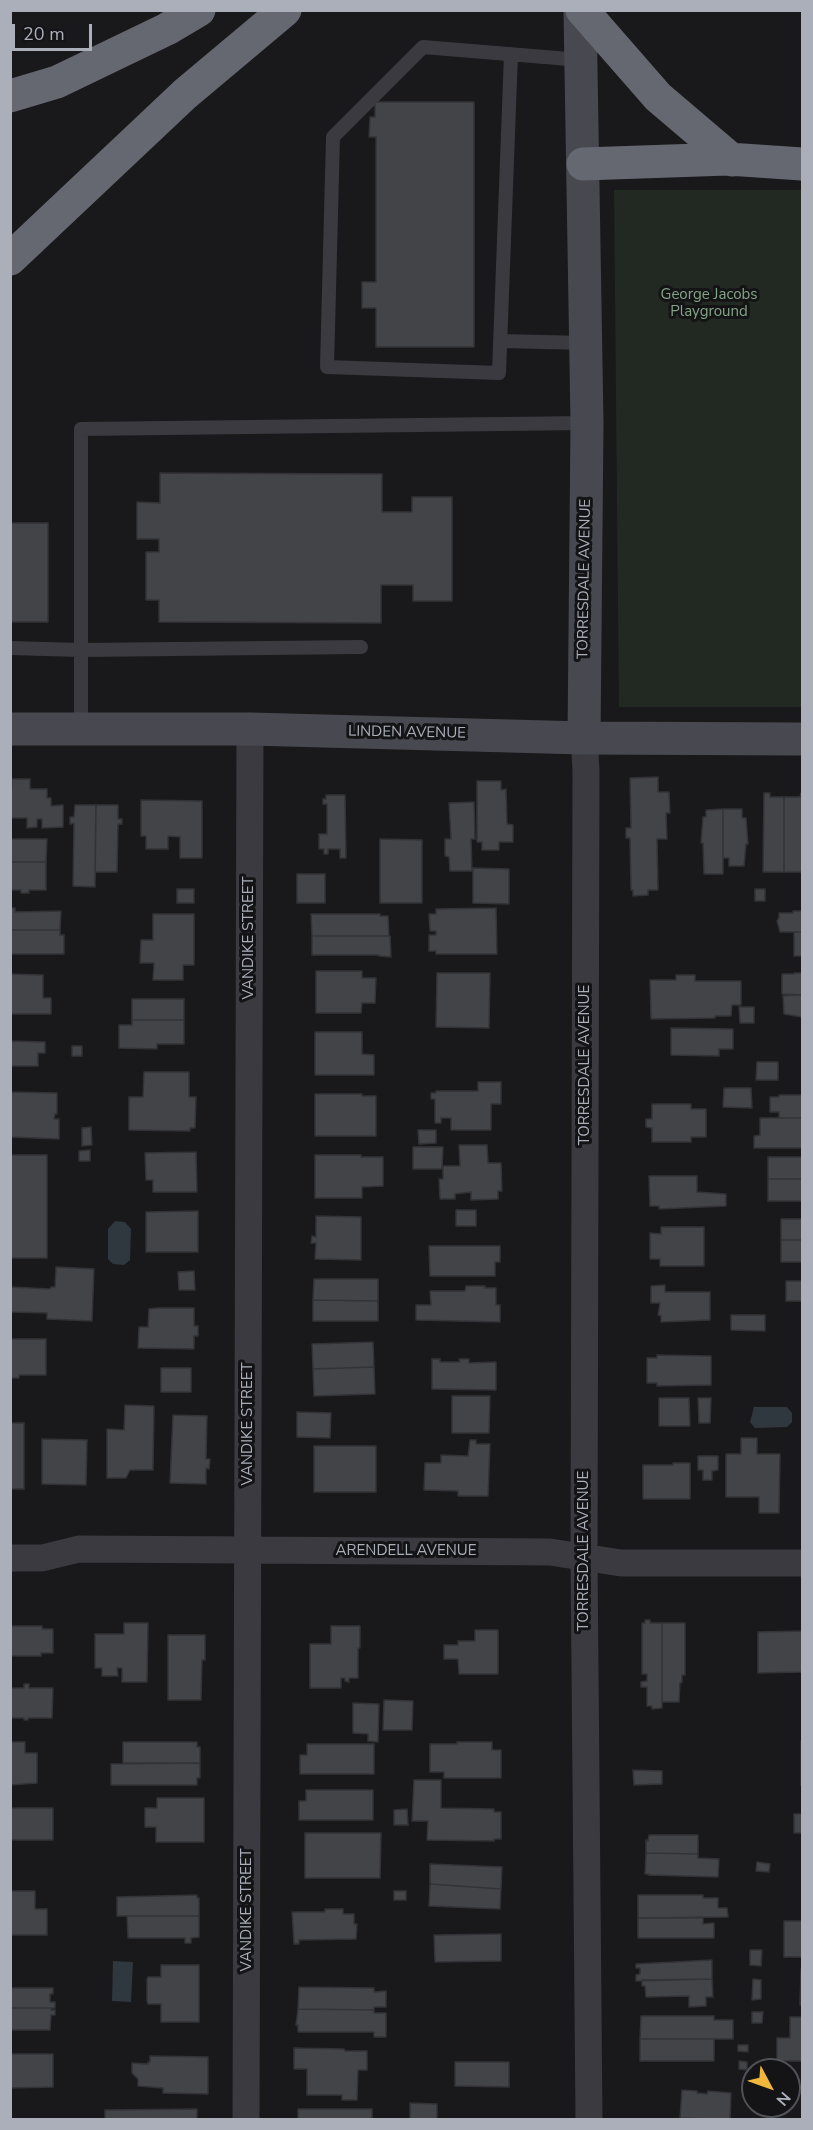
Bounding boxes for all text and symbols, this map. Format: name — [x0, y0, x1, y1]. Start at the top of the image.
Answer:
scale bar — [15, 12, 94, 50]
text: 20 m — [23, 22, 65, 46]
park label: George Jacobs Playground — [660, 286, 758, 321]
street label: TORRESDALE AVENUE — [575, 499, 595, 659]
street label: LINDEN AVENUE — [348, 723, 466, 743]
street label: VANDIKE STREET — [240, 877, 258, 999]
street label: TORRESDALE AVENUE — [576, 985, 594, 1145]
street label: VANDIKE STREET — [239, 1363, 257, 1485]
street label: TORRESDALE AVENUE — [575, 1471, 593, 1631]
street label: ARENDELL AVENUE — [336, 1542, 476, 1560]
street label: VANDIKE STREET — [238, 1849, 256, 1971]
north arrow — [741, 2058, 801, 2118]
text: N — [771, 2087, 795, 2110]

